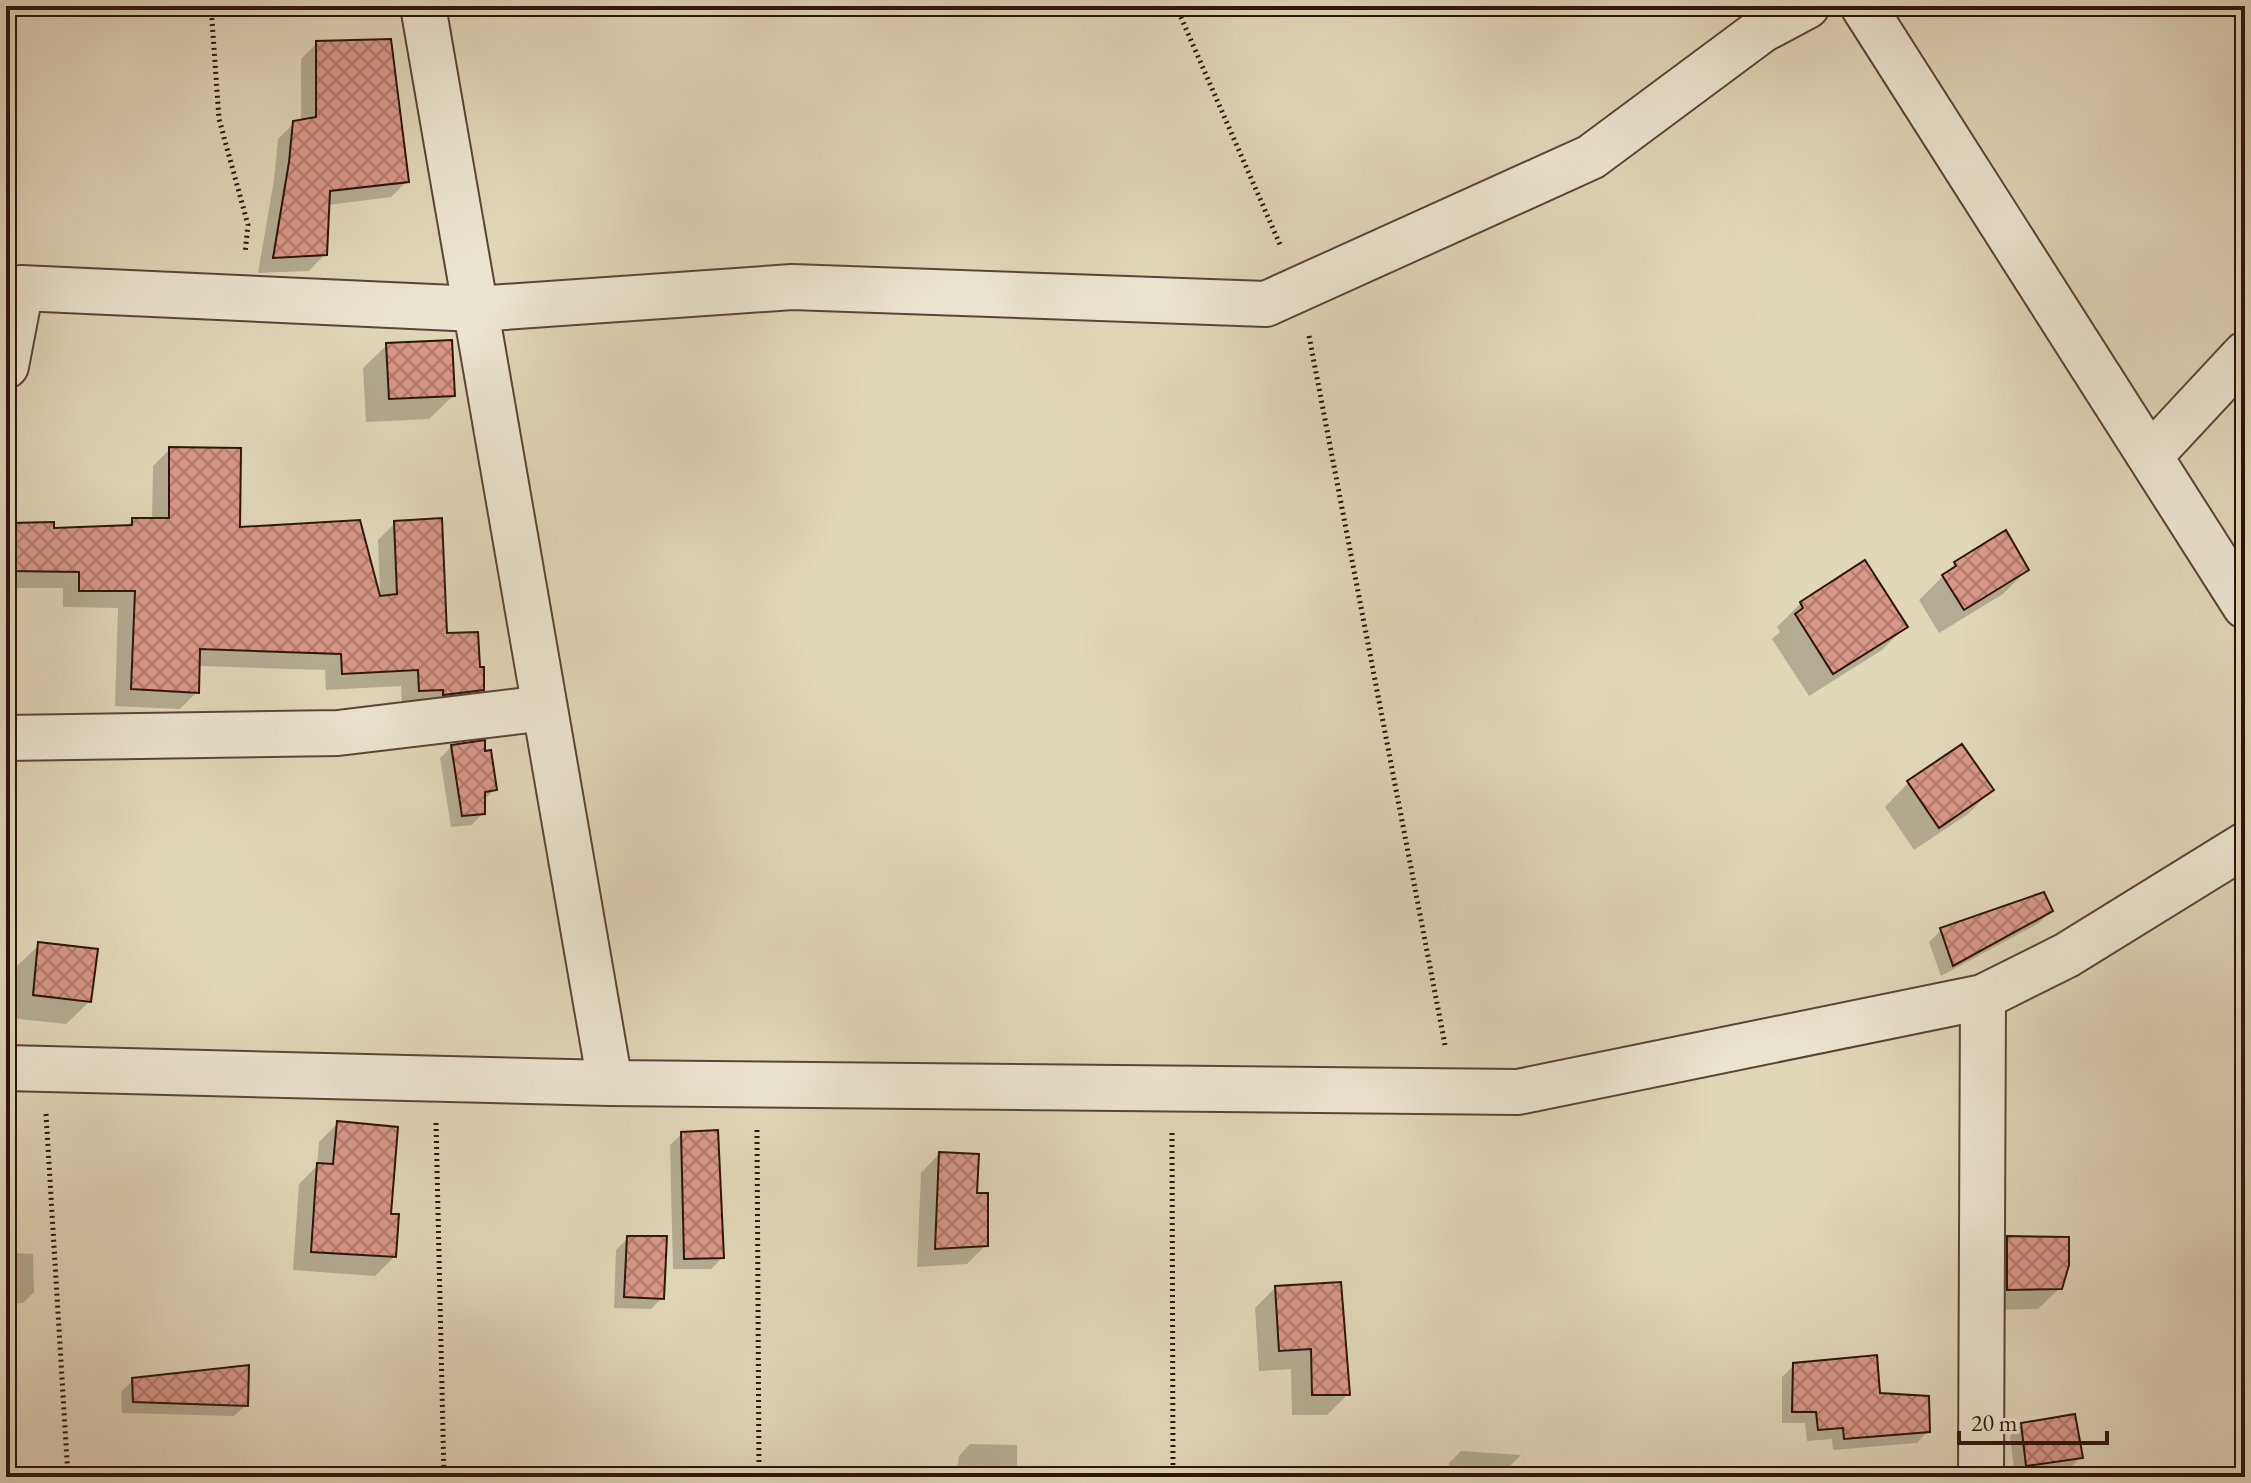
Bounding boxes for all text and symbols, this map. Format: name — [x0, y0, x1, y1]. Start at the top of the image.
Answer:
scale bar — [1959, 1395, 2107, 1445]
text: 20 m — [1971, 1407, 2018, 1438]

